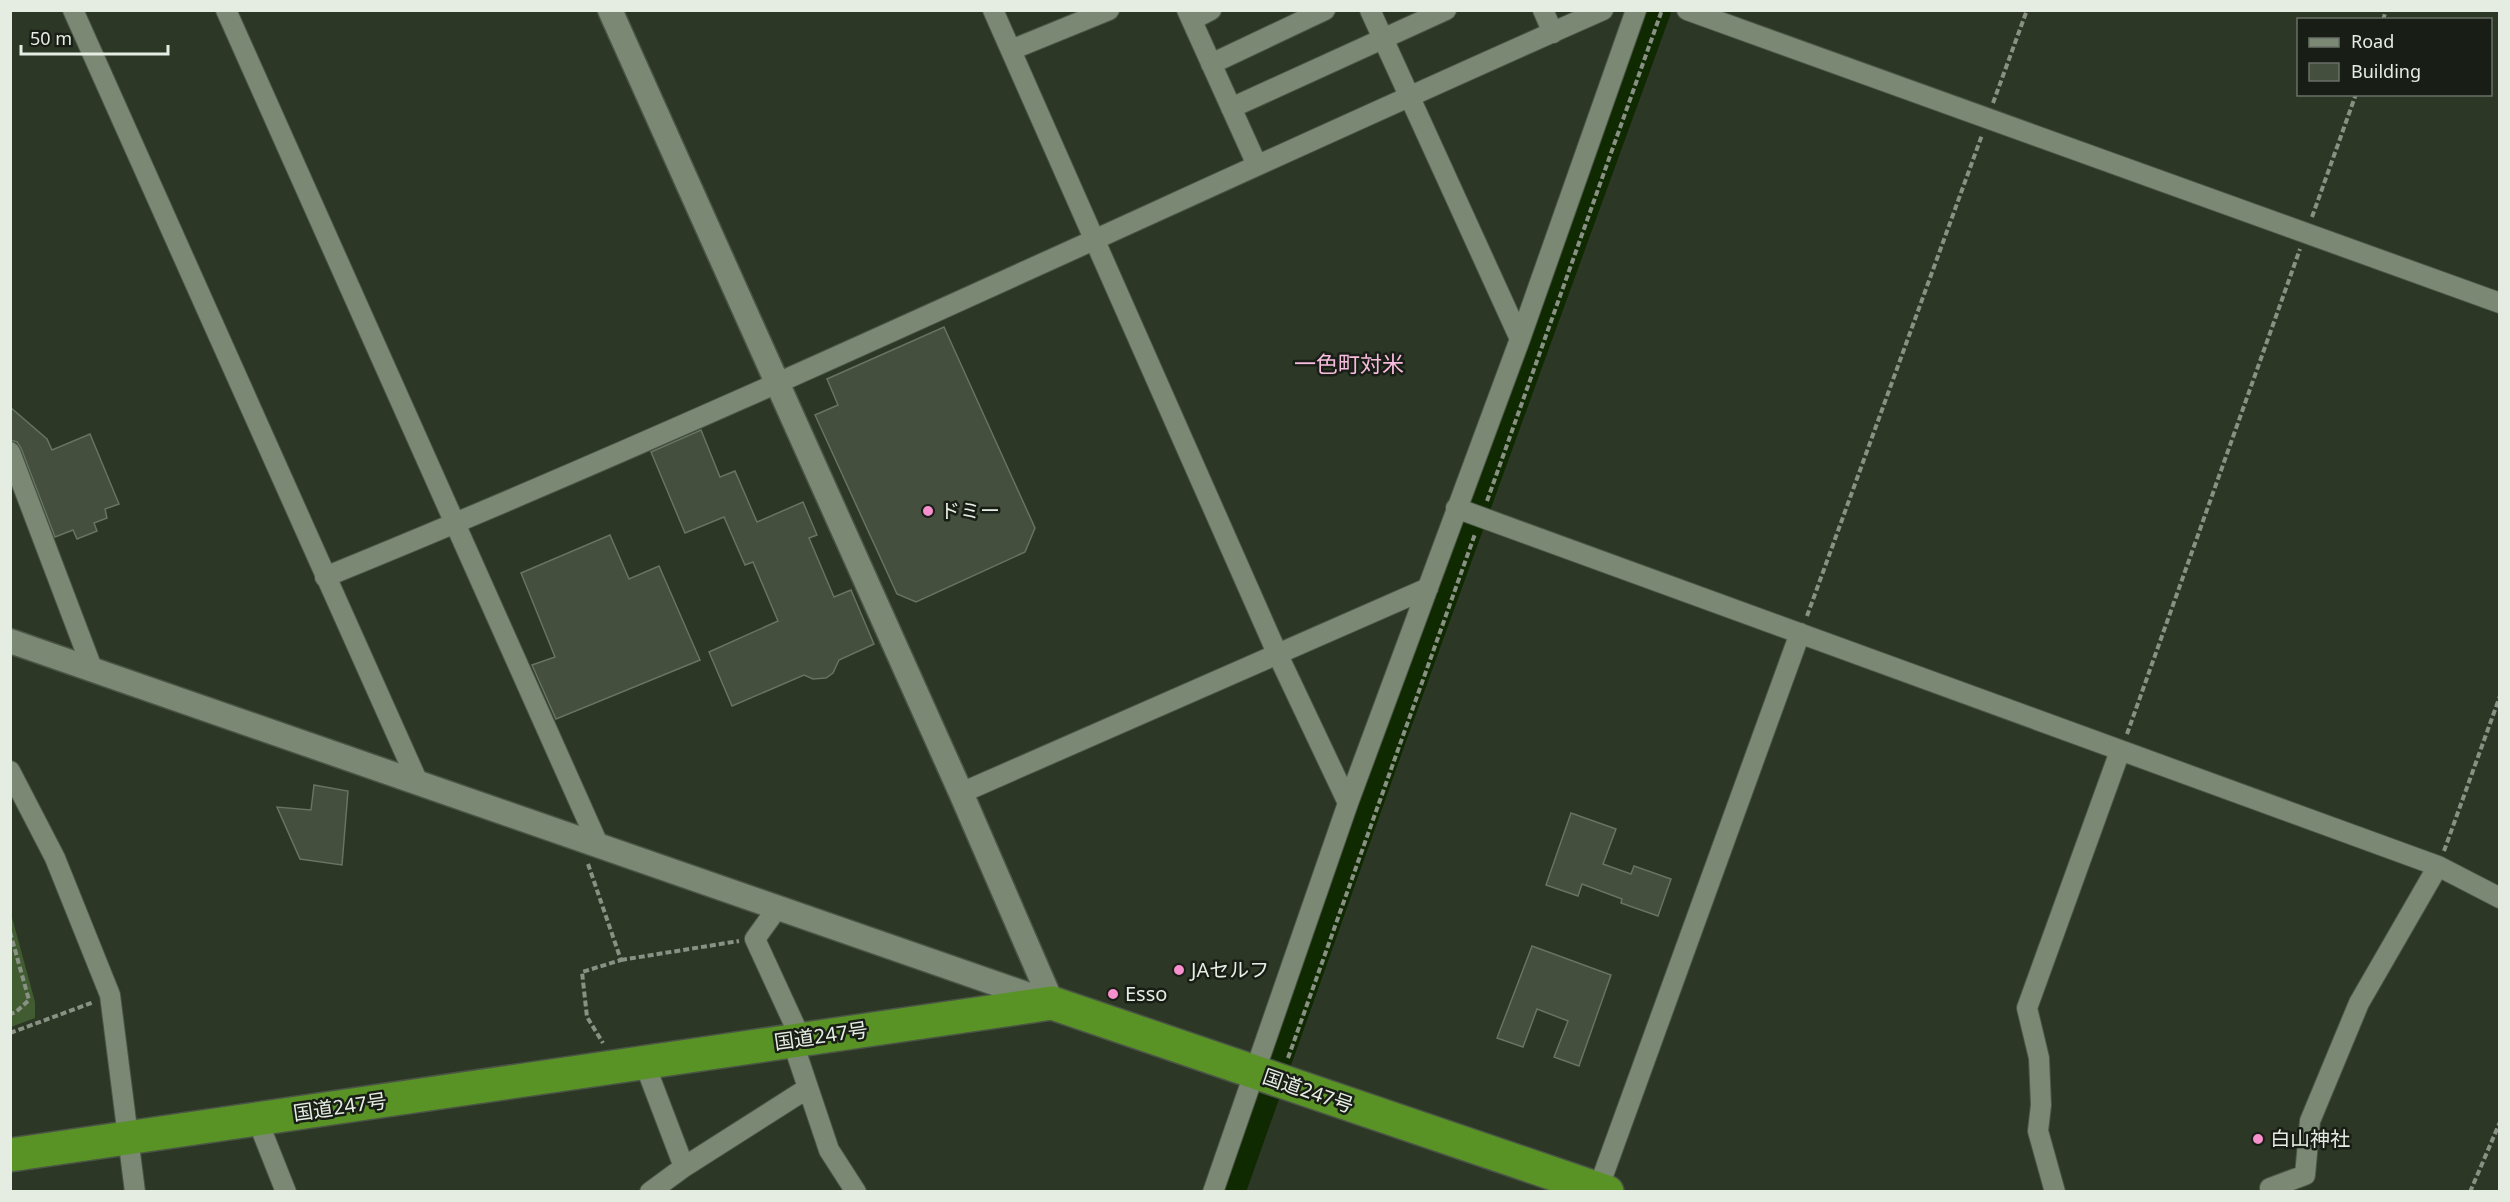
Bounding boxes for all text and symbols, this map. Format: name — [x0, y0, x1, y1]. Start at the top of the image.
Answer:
scale bar — [21, 18, 168, 56]
legend — [2297, 18, 2492, 96]
text: 50 m — [30, 26, 72, 50]
text: Road — [2351, 29, 2394, 53]
text: Building — [2351, 59, 2421, 83]
district label: 一色町対米 — [1294, 348, 1404, 378]
place label: ドミー — [940, 497, 1000, 524]
marker: ドミー — [921, 504, 935, 518]
place label: JAセルフ — [1189, 956, 1269, 983]
marker: JAセルフ — [1172, 963, 1186, 977]
place label: Esso — [1125, 980, 1167, 1007]
marker: Esso — [1106, 987, 1120, 1001]
street label: 国道247号 — [772, 1016, 870, 1055]
street label: 国道247号 — [1259, 1062, 1357, 1119]
street label: 国道247号 — [291, 1087, 389, 1126]
place label: 白山神社 — [2270, 1125, 2350, 1152]
marker: 白山神社 — [2251, 1132, 2265, 1146]

